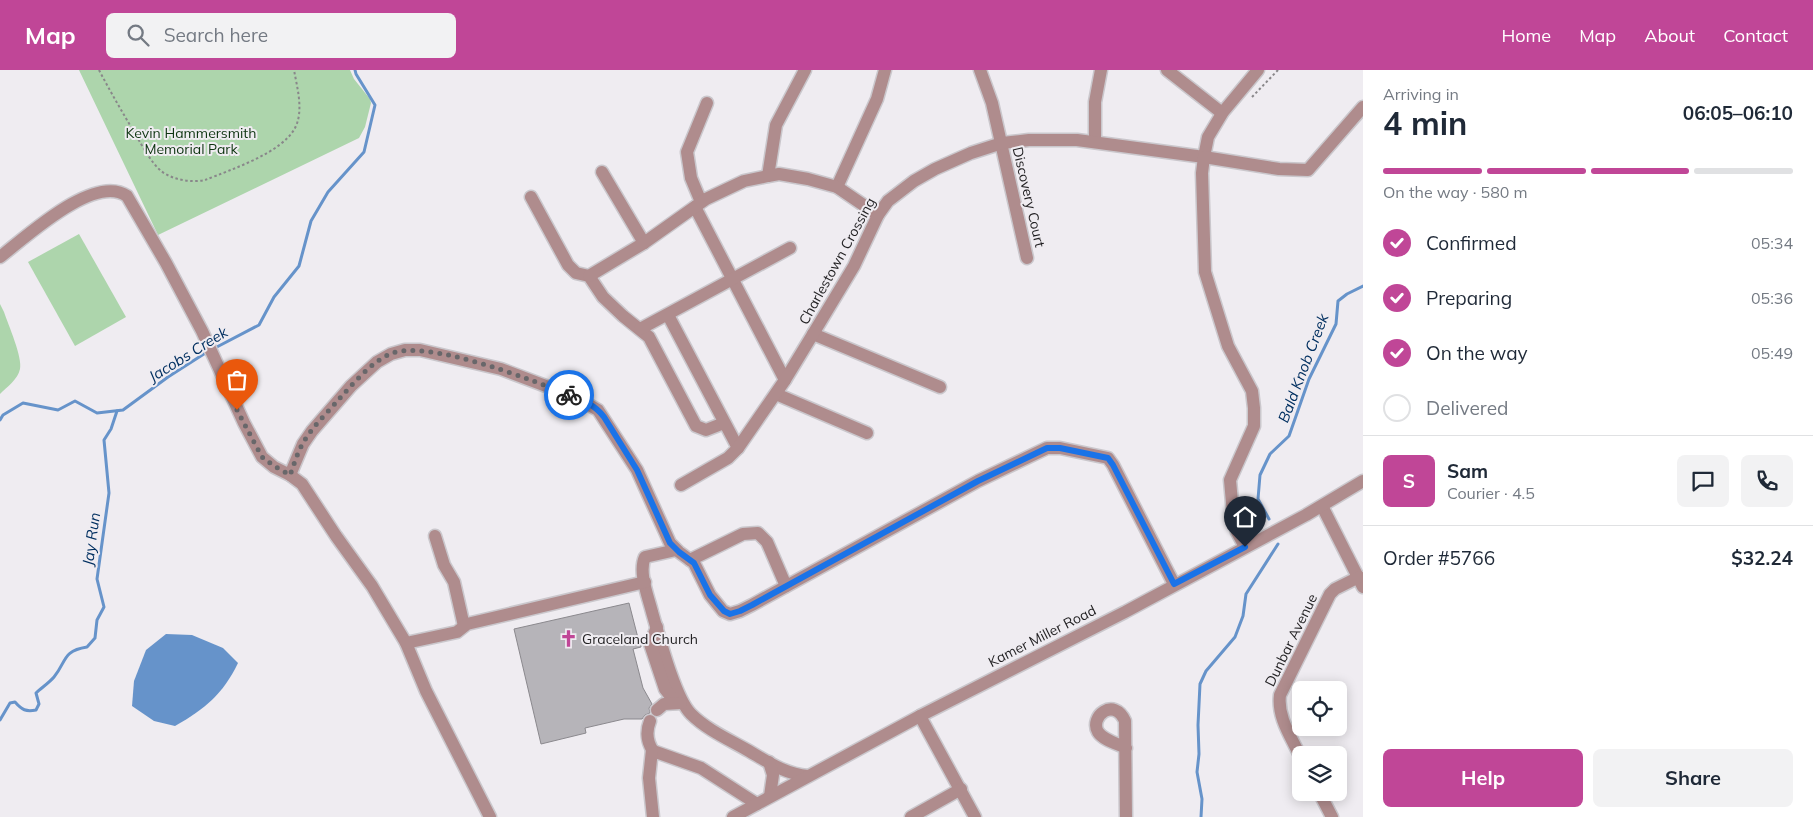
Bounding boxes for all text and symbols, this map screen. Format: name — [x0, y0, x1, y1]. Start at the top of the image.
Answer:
search box — [106, 13, 456, 58]
text: Map — [25, 20, 76, 50]
icon: search — [124, 21, 152, 49]
text: Search here — [164, 23, 268, 47]
text: Home — [1501, 24, 1551, 47]
text: Map — [1579, 24, 1616, 47]
text: About — [1644, 24, 1695, 47]
text: Contact — [1723, 24, 1788, 47]
text: Arriving in — [1383, 84, 1459, 104]
text: 06:05–06:10 — [1683, 101, 1793, 125]
text: 4 min — [1383, 103, 1467, 143]
park label: Kevin Hammersmith Memorial Park — [126, 124, 256, 158]
street label: Discovery Court — [1009, 145, 1049, 249]
text: On the way · 580 m — [1383, 182, 1528, 202]
street label: Charlestown Crossing — [795, 194, 879, 328]
icon: check — [1383, 229, 1411, 257]
text: Confirmed — [1426, 231, 1517, 255]
text: 05:34 — [1751, 233, 1793, 253]
icon: check — [1383, 284, 1411, 312]
text: Preparing — [1426, 286, 1512, 310]
text: 05:36 — [1751, 288, 1793, 308]
water label: Bald Knob Creek — [1274, 310, 1333, 425]
water label: Jacobs Creek — [143, 321, 232, 387]
icon: check — [1383, 339, 1411, 367]
text: On the way — [1426, 341, 1528, 365]
text: 05:49 — [1751, 343, 1793, 363]
pin — [216, 359, 258, 410]
icon: bag — [223, 366, 251, 394]
courier — [544, 370, 594, 420]
icon: bike — [555, 381, 583, 409]
text: Delivered — [1426, 396, 1508, 420]
button: chat — [1677, 455, 1729, 507]
button: phone — [1741, 455, 1793, 507]
text: Sam — [1447, 459, 1488, 483]
text: S — [1403, 469, 1415, 493]
text: Courier · 4.5 — [1447, 483, 1535, 503]
pin — [1224, 496, 1266, 547]
icon: home — [1231, 503, 1259, 531]
water label: Jay Run — [78, 511, 104, 569]
text: Order #5766 — [1383, 546, 1495, 570]
text: $32.24 — [1731, 546, 1793, 570]
street label: Dunbar Avenue — [1261, 591, 1321, 689]
street label: Kamer Miller Road — [985, 601, 1099, 671]
church icon: Graceland Church — [558, 629, 578, 649]
place label: Graceland Church — [582, 630, 698, 648]
map controls — [1292, 681, 1347, 801]
button: locate — [1292, 681, 1347, 736]
button: layers — [1292, 746, 1347, 801]
button: Help — [1383, 749, 1583, 807]
button: Share — [1593, 749, 1793, 807]

